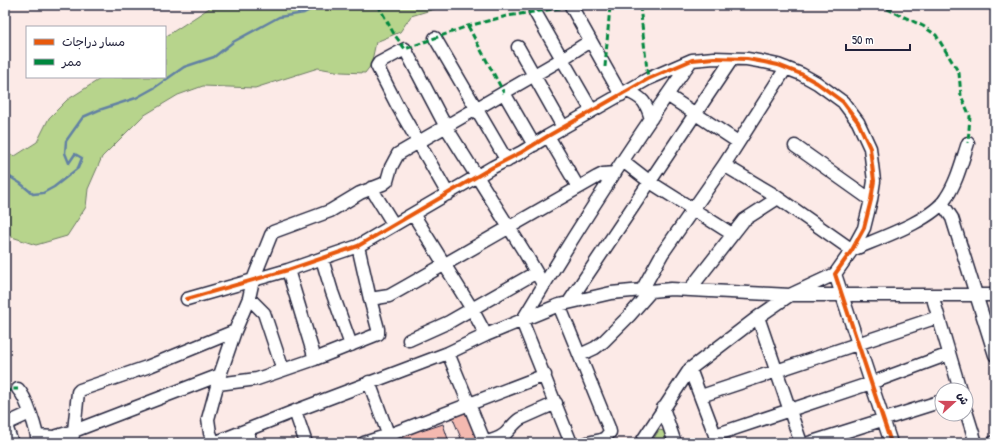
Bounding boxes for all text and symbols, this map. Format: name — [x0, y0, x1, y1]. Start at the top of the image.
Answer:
legend — [26, 26, 166, 78]
scale bar — [846, 26, 910, 52]
text: 50 m — [852, 31, 873, 48]
text: مسار دراجات — [62, 33, 125, 50]
text: ممر — [61, 53, 81, 70]
north arrow — [934, 382, 974, 422]
text: ش — [955, 390, 972, 407]

